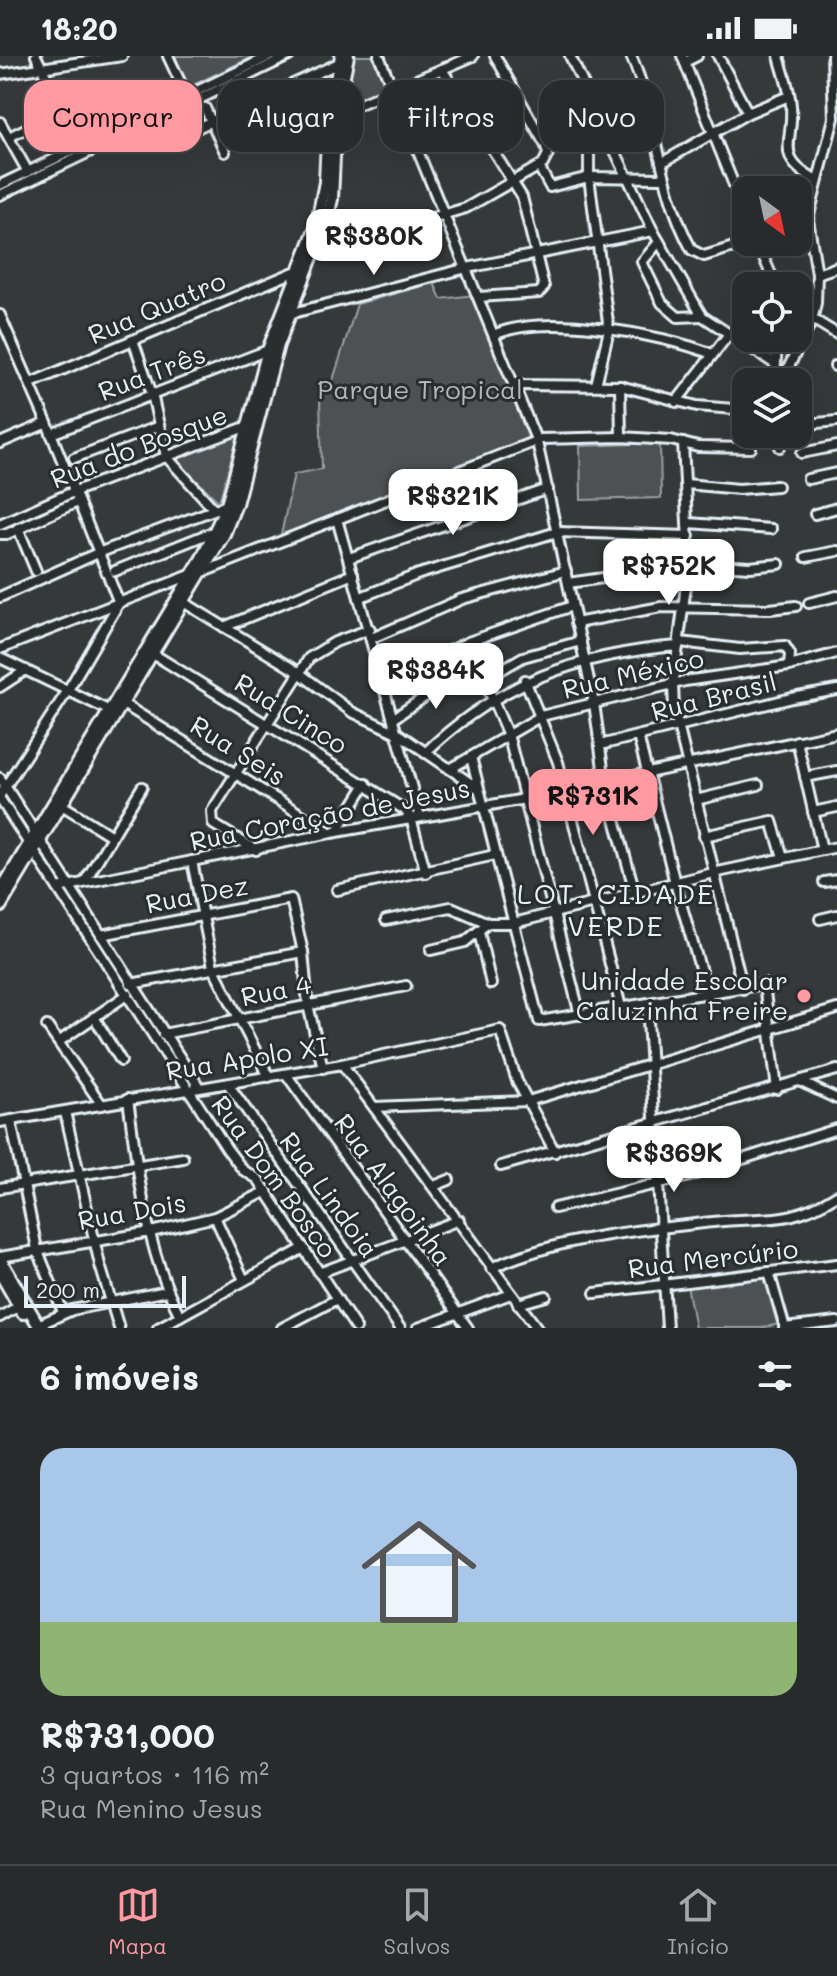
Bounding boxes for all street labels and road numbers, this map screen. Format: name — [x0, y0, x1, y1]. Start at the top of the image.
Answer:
street label: Rua Quatro — [83, 263, 230, 351]
street label: Rua Três — [93, 336, 210, 408]
street label: Rua do Bosque — [45, 397, 232, 495]
street label: Rua México — [559, 640, 707, 706]
street label: Rua Brasil — [648, 664, 780, 728]
street label: Rua Cinco — [229, 665, 354, 761]
street label: Rua Seis — [184, 707, 293, 793]
street label: Rua Coração de Jesus — [187, 770, 473, 858]
street label: Rua Dez — [143, 867, 251, 921]
street label: Rua 4 — [238, 967, 314, 1013]
street label: Rua Apolo XI — [163, 1028, 330, 1088]
street label: Rua Dom Bosco — [204, 1088, 345, 1264]
street label: Rua Alagoinha — [327, 1107, 460, 1272]
street label: Rua Lindoia — [273, 1125, 387, 1264]
street label: Rua Dois — [75, 1185, 189, 1237]
street label: Rua Mercúrio — [626, 1231, 800, 1285]

